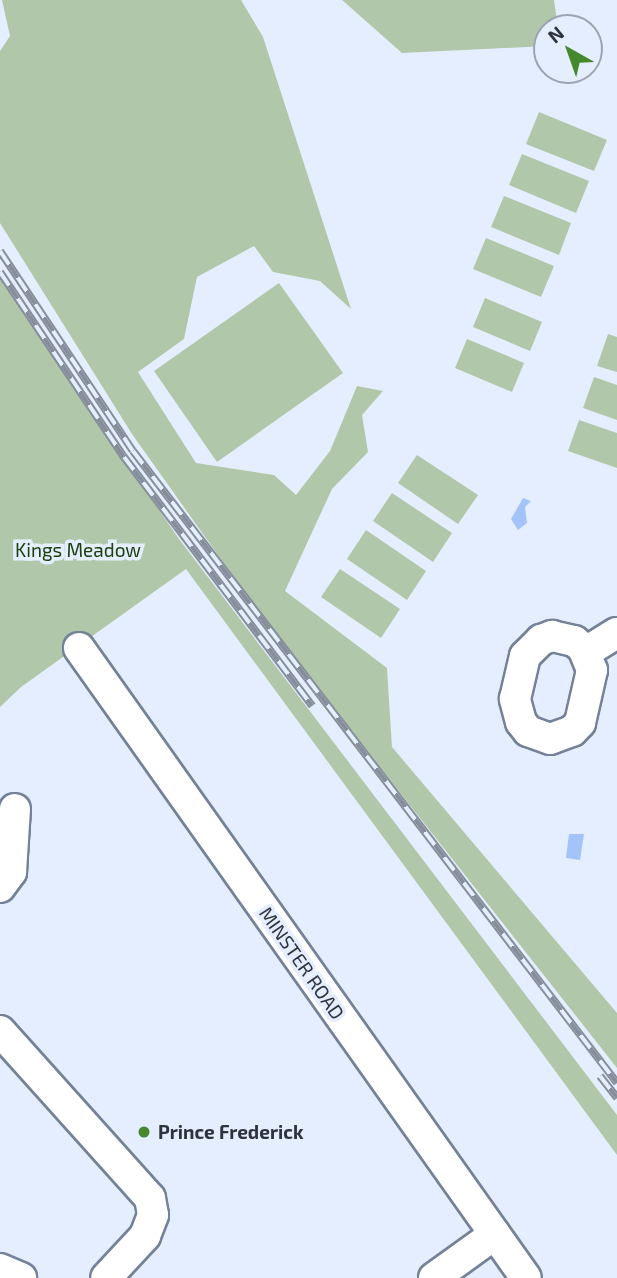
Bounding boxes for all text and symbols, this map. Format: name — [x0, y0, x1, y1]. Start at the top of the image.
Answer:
north arrow — [533, 14, 603, 84]
text: N — [543, 21, 568, 47]
park label: Kings Meadow — [15, 539, 141, 561]
street label: MINSTER ROAD — [255, 902, 349, 1024]
place label: Prince Frederick — [158, 1121, 304, 1143]
marker: Prince Frederick — [136, 1124, 152, 1140]

